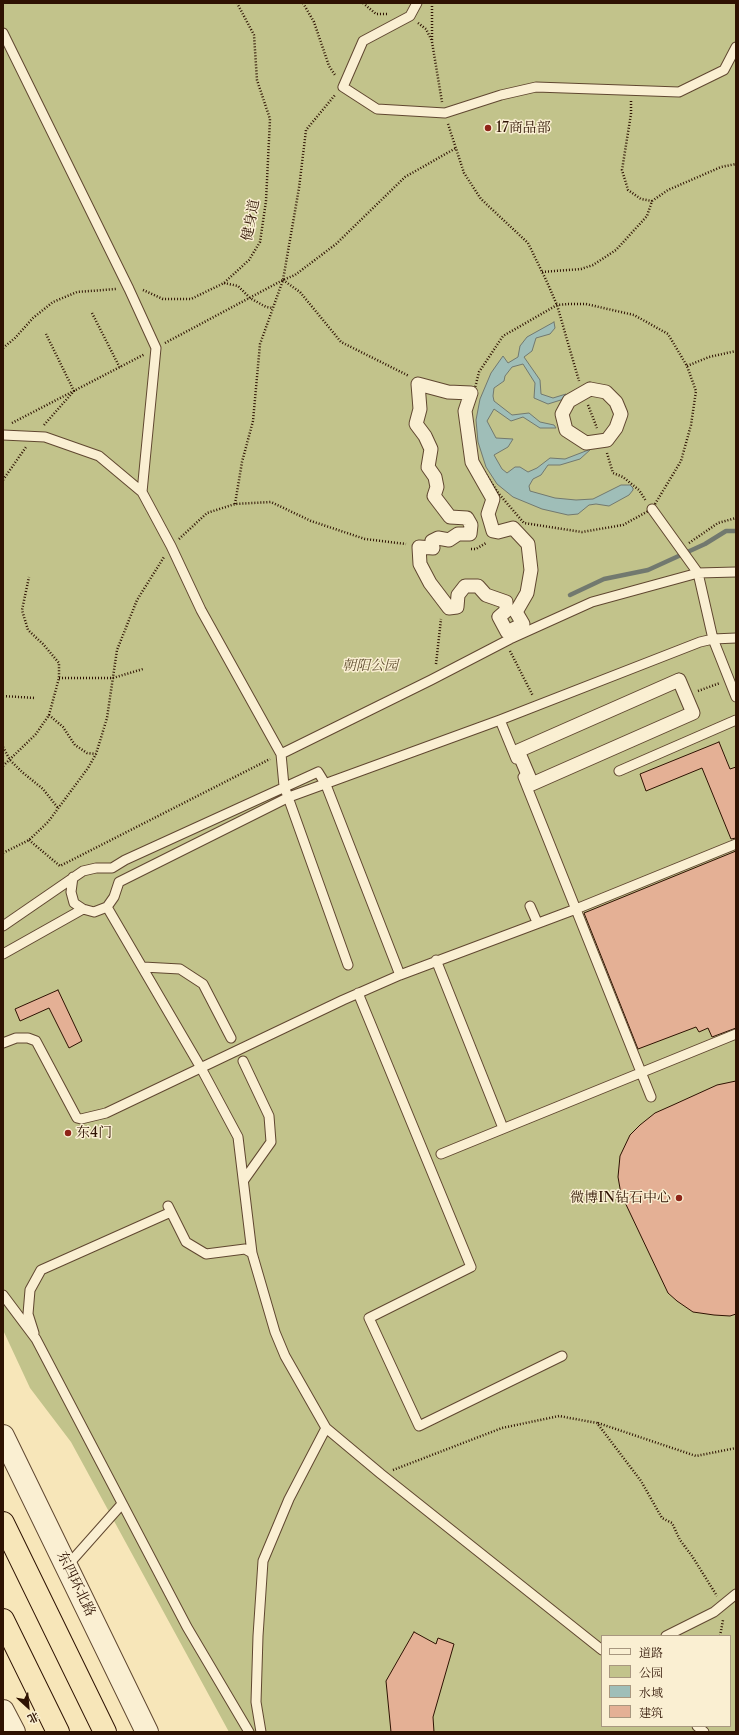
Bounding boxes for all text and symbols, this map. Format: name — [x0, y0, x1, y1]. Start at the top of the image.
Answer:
place label: 17商品部 — [496, 120, 551, 136]
marker: 17商品部 — [483, 123, 493, 133]
street label: 健身道 — [239, 198, 263, 242]
park label: 朝阳公园 — [342, 658, 398, 674]
place label: 东4门 — [76, 1125, 112, 1141]
marker: 东4门 — [63, 1128, 73, 1138]
place label: 微博IN钻石中心 — [570, 1190, 671, 1206]
marker: 微博IN钻石中心 — [674, 1193, 684, 1203]
street label: 东四环北路 — [53, 1549, 99, 1619]
legend — [601, 1635, 731, 1727]
text: 道路 — [639, 1645, 663, 1660]
text: 公园 — [639, 1665, 663, 1680]
text: 水域 — [639, 1685, 663, 1700]
north arrow — [8, 1687, 48, 1727]
text: 建筑 — [639, 1705, 663, 1720]
text: 北 — [25, 1709, 41, 1726]

